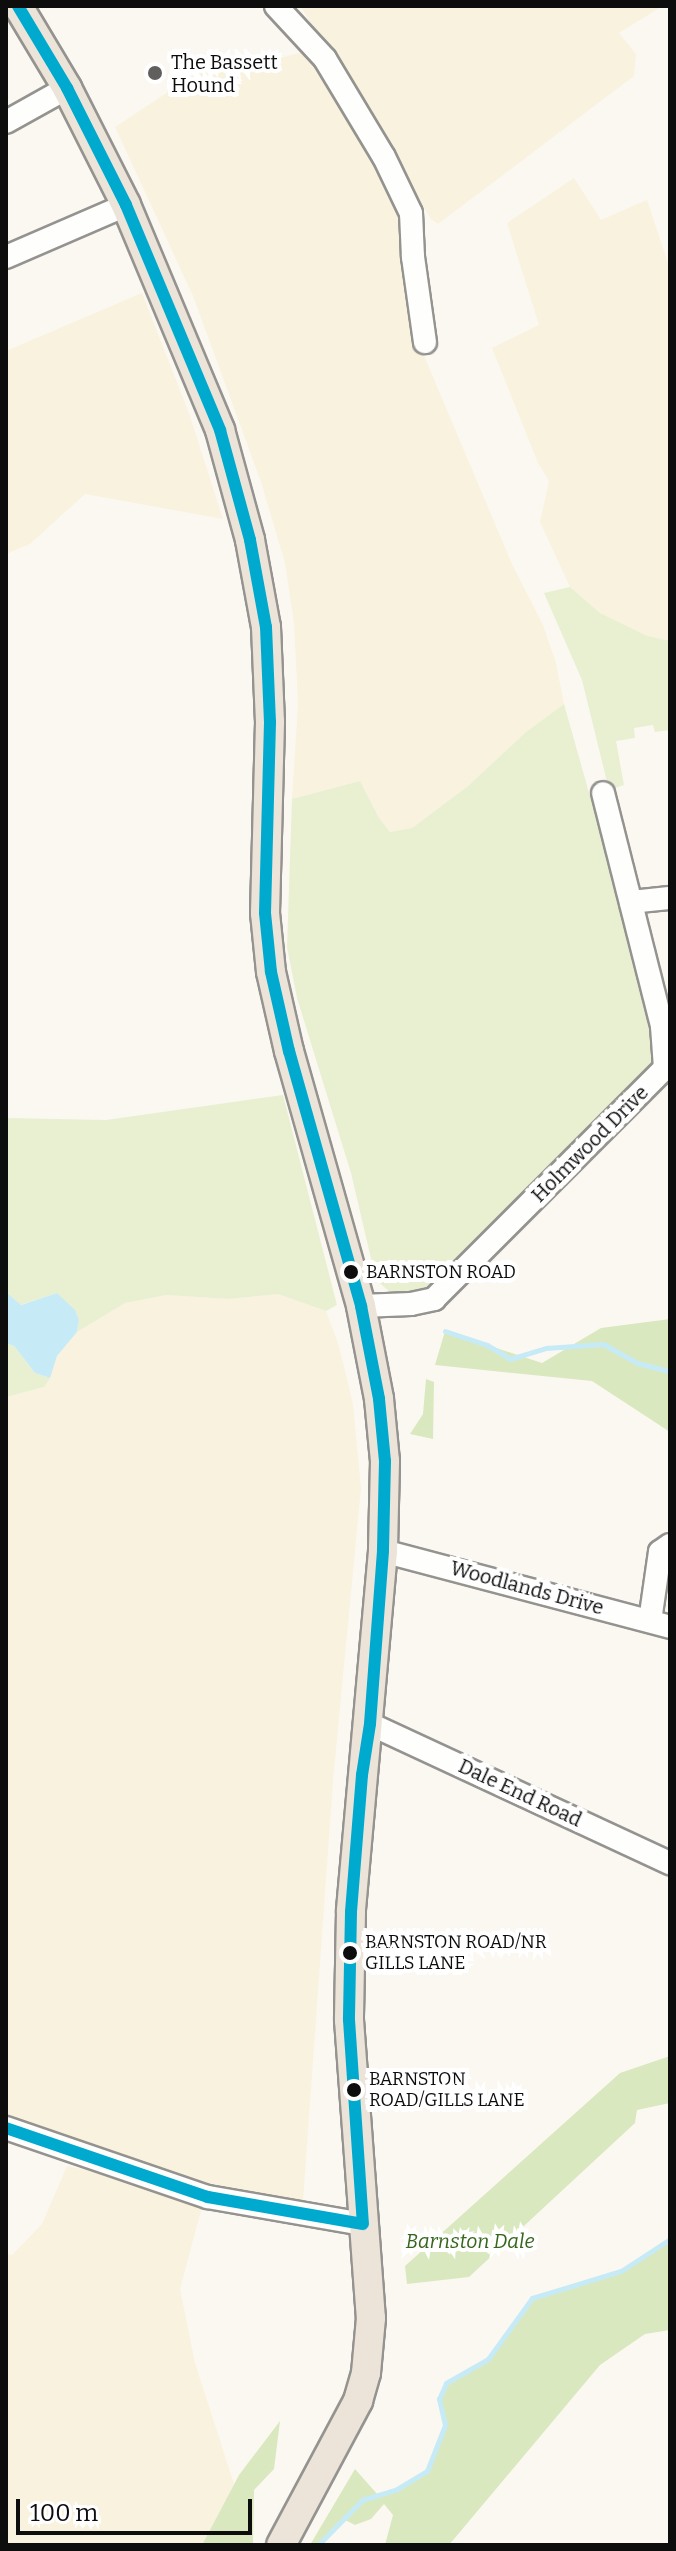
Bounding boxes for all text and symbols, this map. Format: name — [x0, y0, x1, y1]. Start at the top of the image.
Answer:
place label: The Bassett Hound — [171, 50, 278, 97]
marker: The Bassett Hound — [146, 64, 164, 82]
street label: Holmwood Drive — [527, 1081, 653, 1207]
place label: BARNSTON ROAD — [366, 1261, 516, 1283]
marker: BARNSTON ROAD — [343, 1264, 359, 1280]
street label: Woodlands Drive — [448, 1556, 606, 1620]
street label: Dale End Road — [455, 1754, 585, 1832]
place label: BARNSTON ROAD/NR GILLS LANE — [365, 1932, 547, 1974]
marker: BARNSTON ROAD/NR GILLS LANE — [342, 1945, 358, 1961]
place label: BARNSTON ROAD/GILLS LANE — [369, 2069, 525, 2112]
marker: BARNSTON ROAD/GILLS LANE — [346, 2082, 362, 2098]
park label: Barnston Dale — [406, 2229, 534, 2253]
scale bar — [20, 2483, 256, 2533]
text: 100 m — [30, 2499, 98, 2527]

